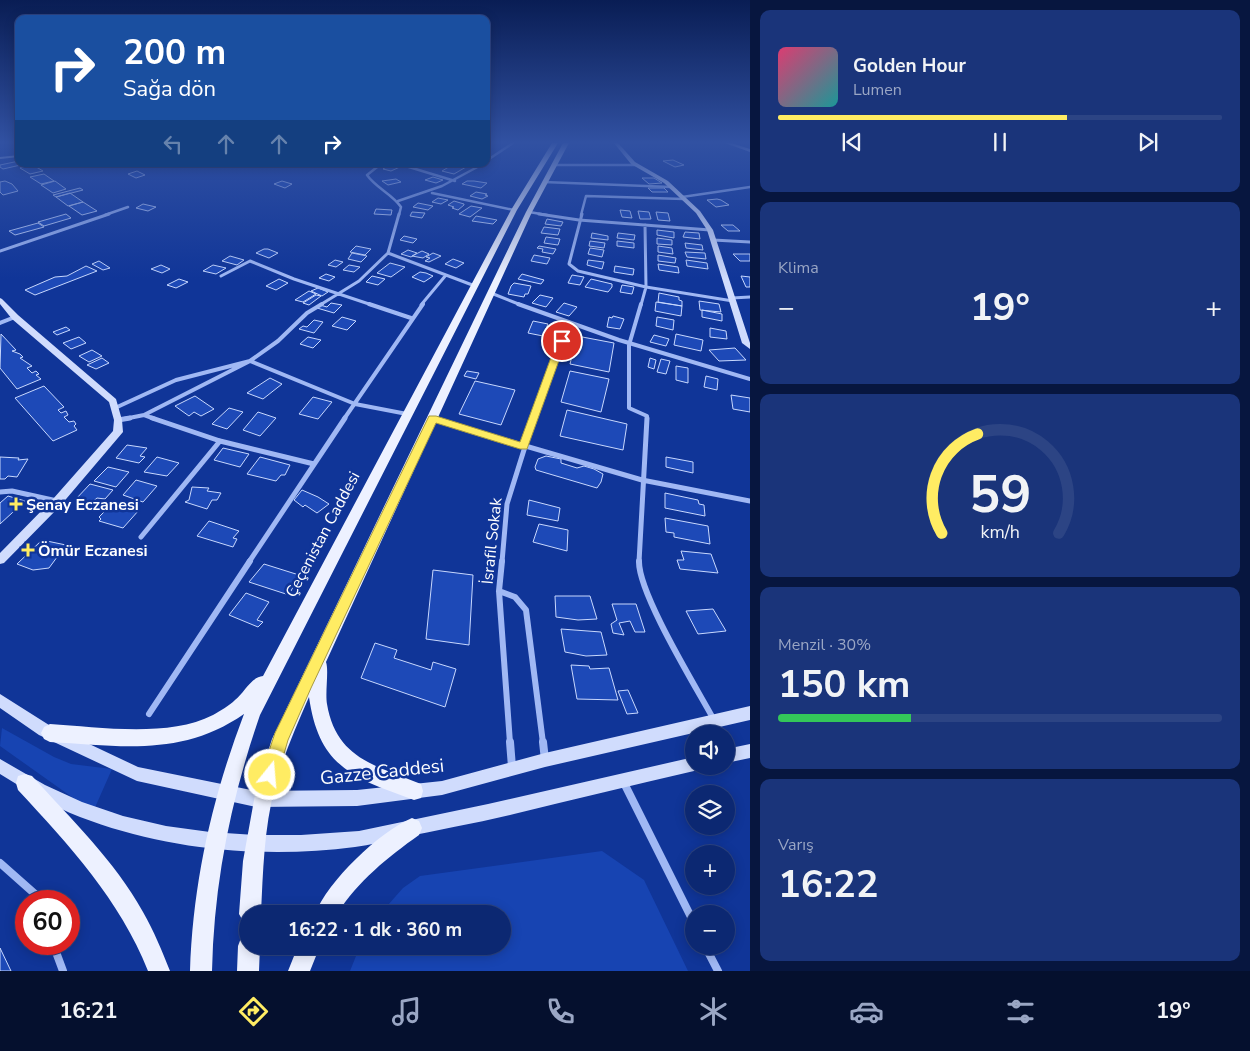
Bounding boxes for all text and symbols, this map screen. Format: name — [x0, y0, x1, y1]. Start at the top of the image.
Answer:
text: 200 m — [123, 29, 226, 76]
icon: right — [40, 35, 105, 100]
text: Golden Hour — [853, 53, 966, 79]
text: Sağa dön — [123, 74, 216, 104]
text: Lumen — [853, 79, 902, 101]
icon: previous — [838, 128, 866, 156]
icon: pause — [986, 128, 1014, 156]
icon: next — [1134, 128, 1162, 156]
icon: left — [159, 130, 187, 158]
icon: ahead — [212, 130, 240, 158]
icon: ahead — [265, 130, 293, 158]
icon: right — [318, 130, 346, 158]
text: Klima — [778, 257, 819, 279]
text: 19° — [970, 282, 1030, 333]
text: − — [778, 289, 795, 327]
text: + — [1205, 289, 1222, 327]
pin — [541, 320, 583, 362]
icon: arrive — [548, 327, 576, 355]
text: 59 — [969, 459, 1031, 530]
street label: Çeçenistan Caddesi — [280, 468, 365, 601]
place label: Şenay Eczanesi — [26, 494, 139, 516]
street label: İsrafil Sokak — [477, 496, 508, 585]
marker: Şenay Eczanesi — [10, 498, 22, 510]
text: km/h — [980, 520, 1020, 544]
place label: Ömür Eczanesi — [38, 540, 148, 562]
marker: Ömür Eczanesi — [22, 544, 34, 556]
text: Menzil · 30% — [778, 634, 871, 656]
text: 150 km — [778, 659, 910, 710]
map controls — [685, 725, 735, 955]
button: sound — [685, 725, 735, 775]
position arrow — [243, 748, 295, 800]
street label: Gazze Caddesi — [319, 753, 445, 791]
button: layers — [685, 785, 735, 835]
text: Varış — [778, 834, 814, 856]
button: + — [685, 845, 735, 895]
text: 16:22 — [778, 859, 879, 910]
speed limit sign: 60 — [15, 890, 80, 955]
button: − — [685, 905, 735, 955]
text: 16:22 · 1 dk · 360 m — [288, 917, 462, 943]
icon: directions — [236, 994, 271, 1029]
icon: music — [389, 994, 424, 1029]
icon: phone — [543, 994, 578, 1029]
icon: climate — [696, 994, 731, 1029]
icon: car — [849, 994, 884, 1029]
icon: filters — [1003, 994, 1038, 1029]
text: 16:21 — [59, 996, 117, 1026]
text: 19° — [1156, 996, 1191, 1026]

